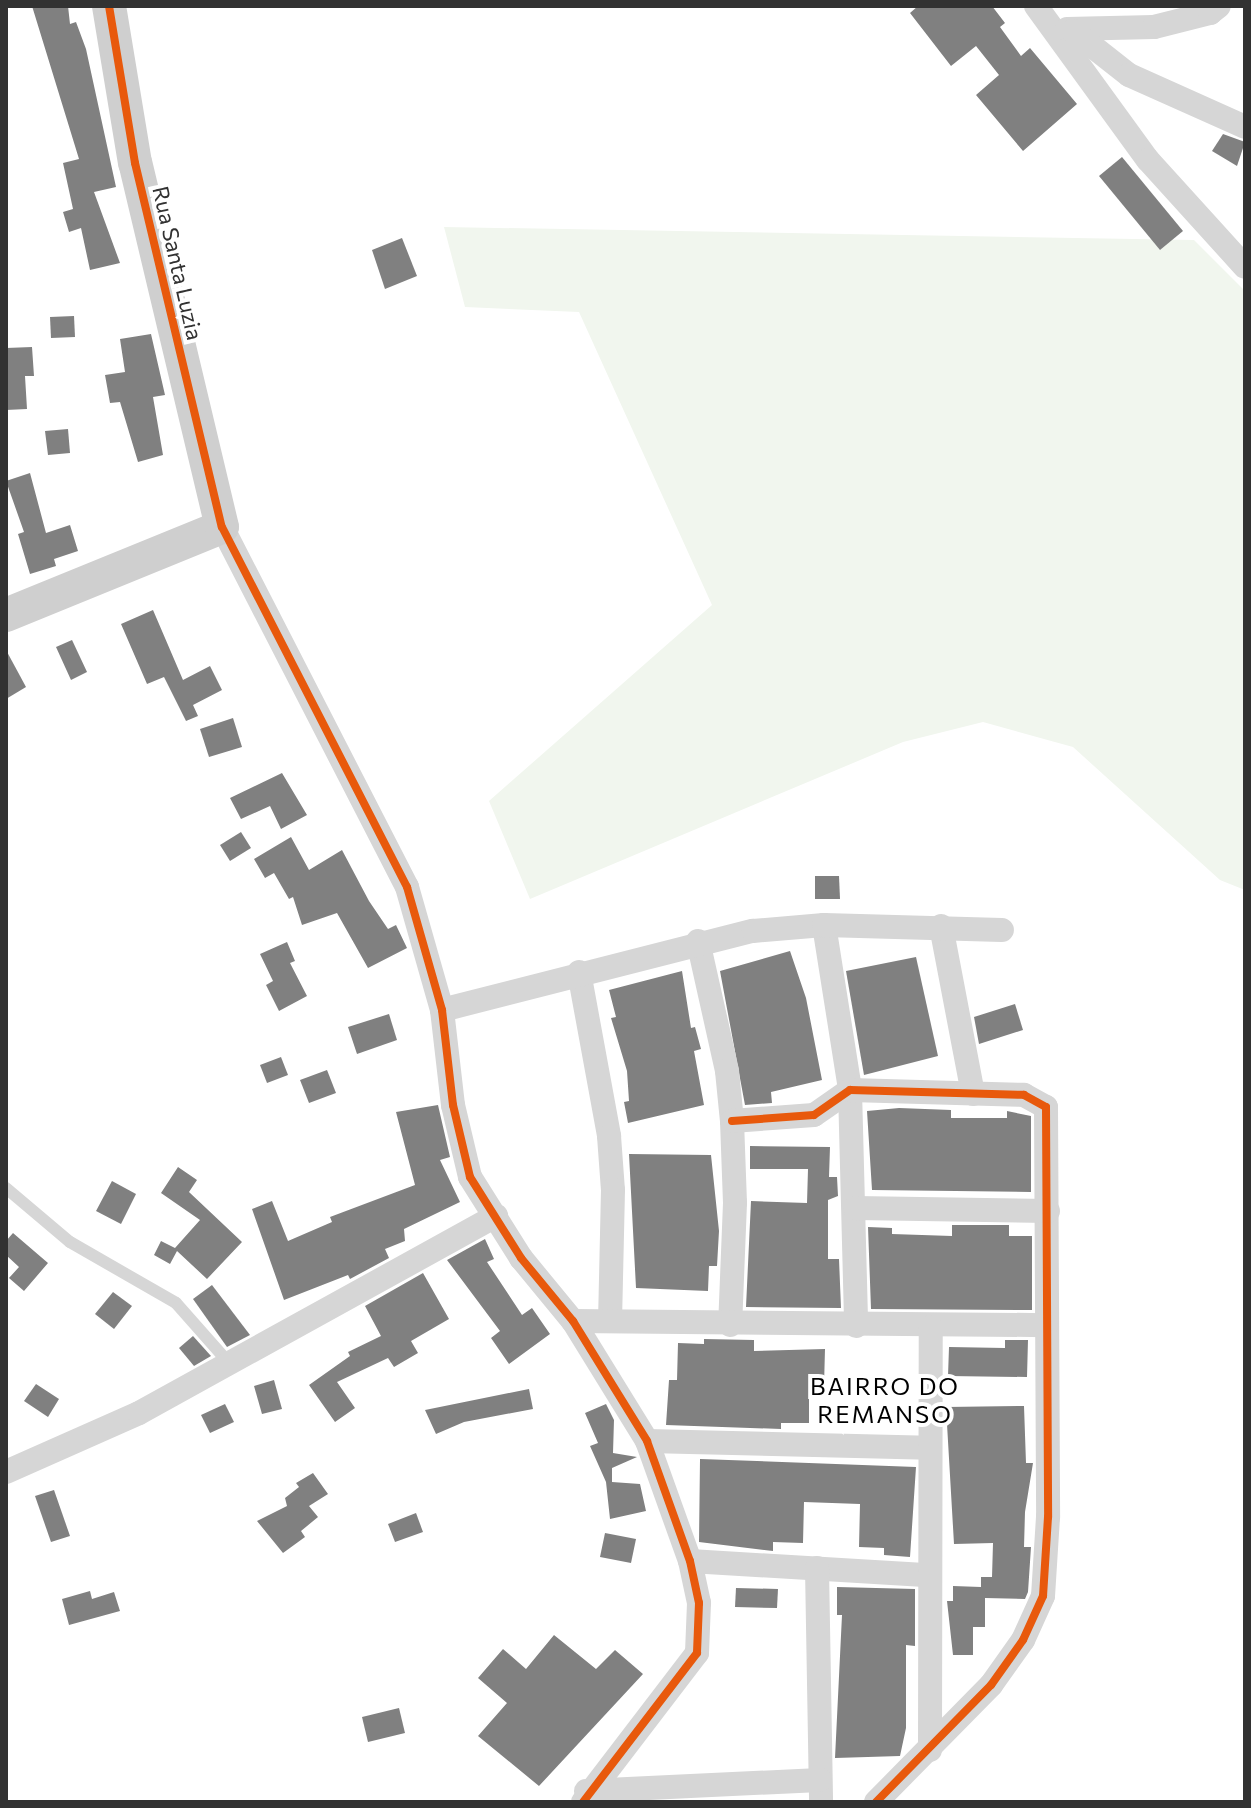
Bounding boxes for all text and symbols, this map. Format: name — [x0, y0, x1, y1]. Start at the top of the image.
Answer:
street label: Rua Santa Luzia — [147, 183, 209, 343]
district label: BAIRRO DO REMANSO — [810, 1372, 960, 1428]

